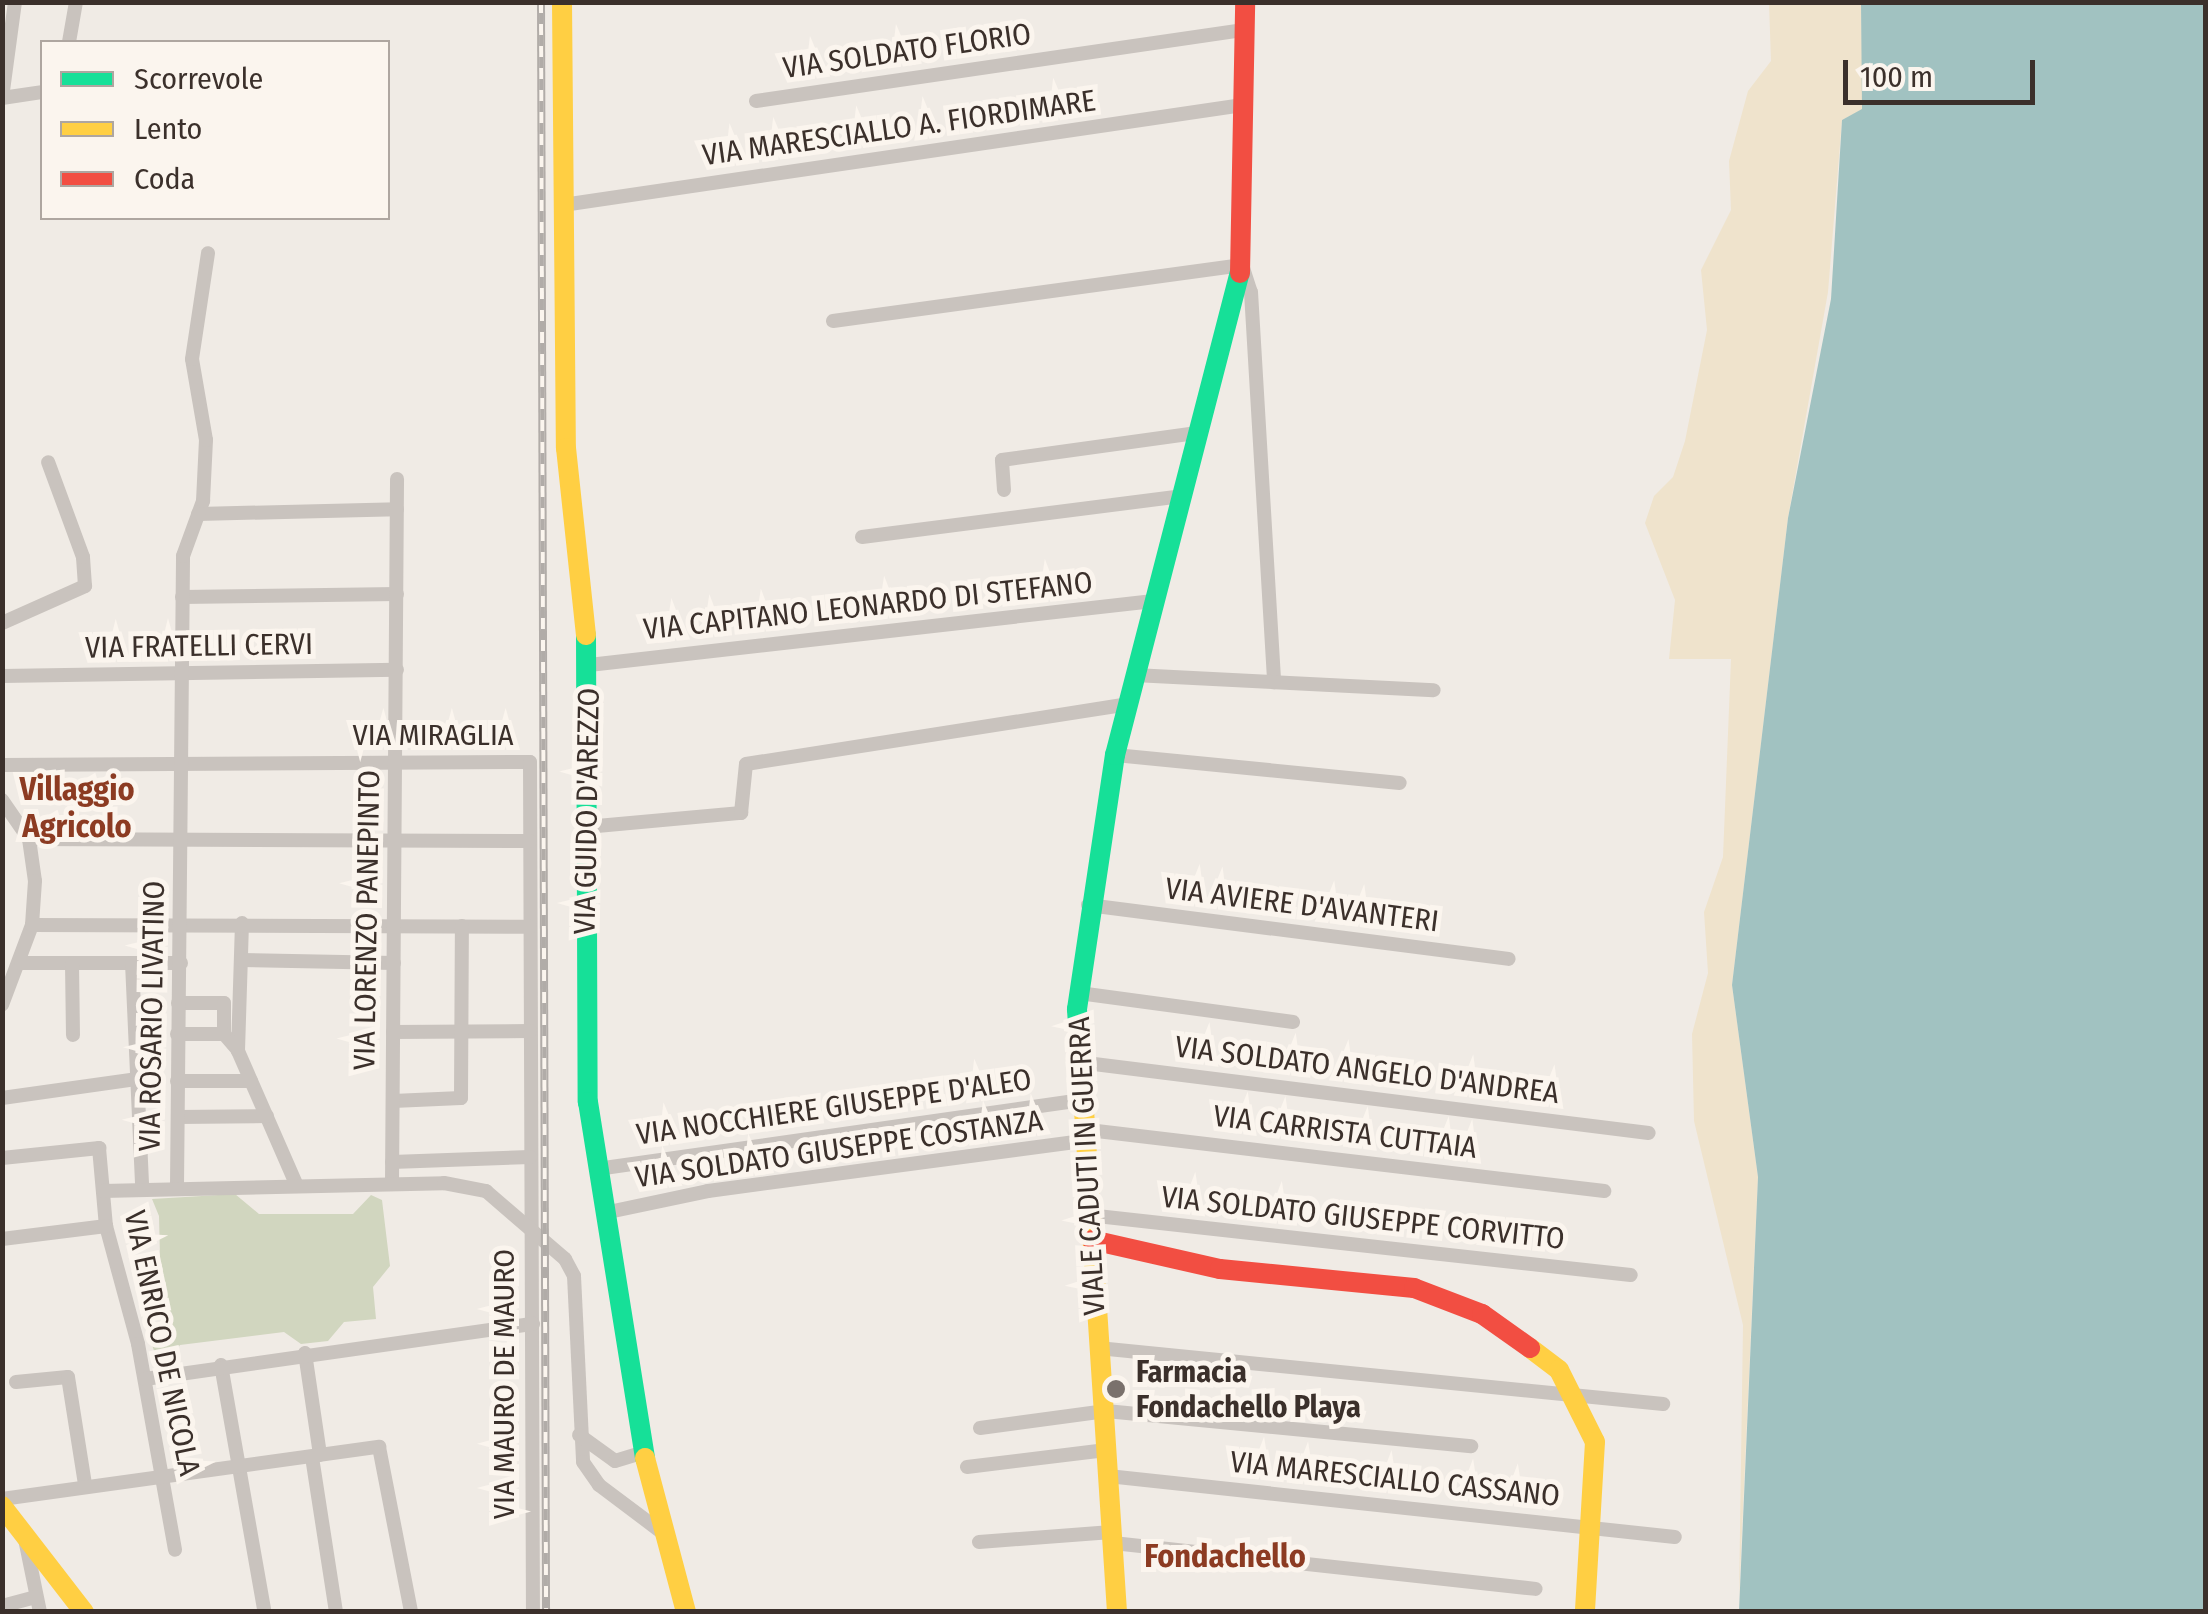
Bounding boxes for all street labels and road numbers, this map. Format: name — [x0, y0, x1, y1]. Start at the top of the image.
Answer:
street label: VIA SOLDATO FLORIO — [781, 16, 1033, 86]
street label: VIA MARESCIALLO A. FIORDIMARE — [700, 83, 1098, 173]
street label: VIA CAPITANO LEONARDO DI STEFANO — [642, 565, 1094, 647]
street label: VIA FRATELLI CERVI — [85, 626, 313, 666]
street label: VIA GUIDO D'AREZZO — [567, 687, 607, 935]
street label: VIA MIRAGLIA — [352, 717, 514, 753]
street label: VIA LORENZO PANEPINTO — [346, 770, 388, 1070]
street label: VIA AVIERE D'AVANTERI — [1163, 870, 1441, 940]
street label: VIA ROSARIO LIVATINO — [132, 880, 172, 1152]
street label: VIALE CADUTI IN GUERRA — [1061, 1016, 1113, 1316]
street label: VIA SOLDATO ANGELO D'ANDREA — [1173, 1029, 1561, 1111]
street label: VIA NOCCHIERE GIUSEPPE D'ALEO — [634, 1061, 1034, 1153]
street label: VIA CARRISTA CUTTAIA — [1211, 1098, 1479, 1166]
street label: VIA SOLDATO GIUSEPPE COSTANZA — [633, 1103, 1045, 1195]
street label: VIA SOLDATO GIUSEPPE CORVITTO — [1160, 1179, 1566, 1257]
street label: VIA ENRICO DE NICOLA — [116, 1207, 208, 1479]
street label: VIA MAURO DE MAURO — [486, 1249, 522, 1519]
street label: VIA MARESCIALLO CASSANO — [1228, 1444, 1562, 1514]

